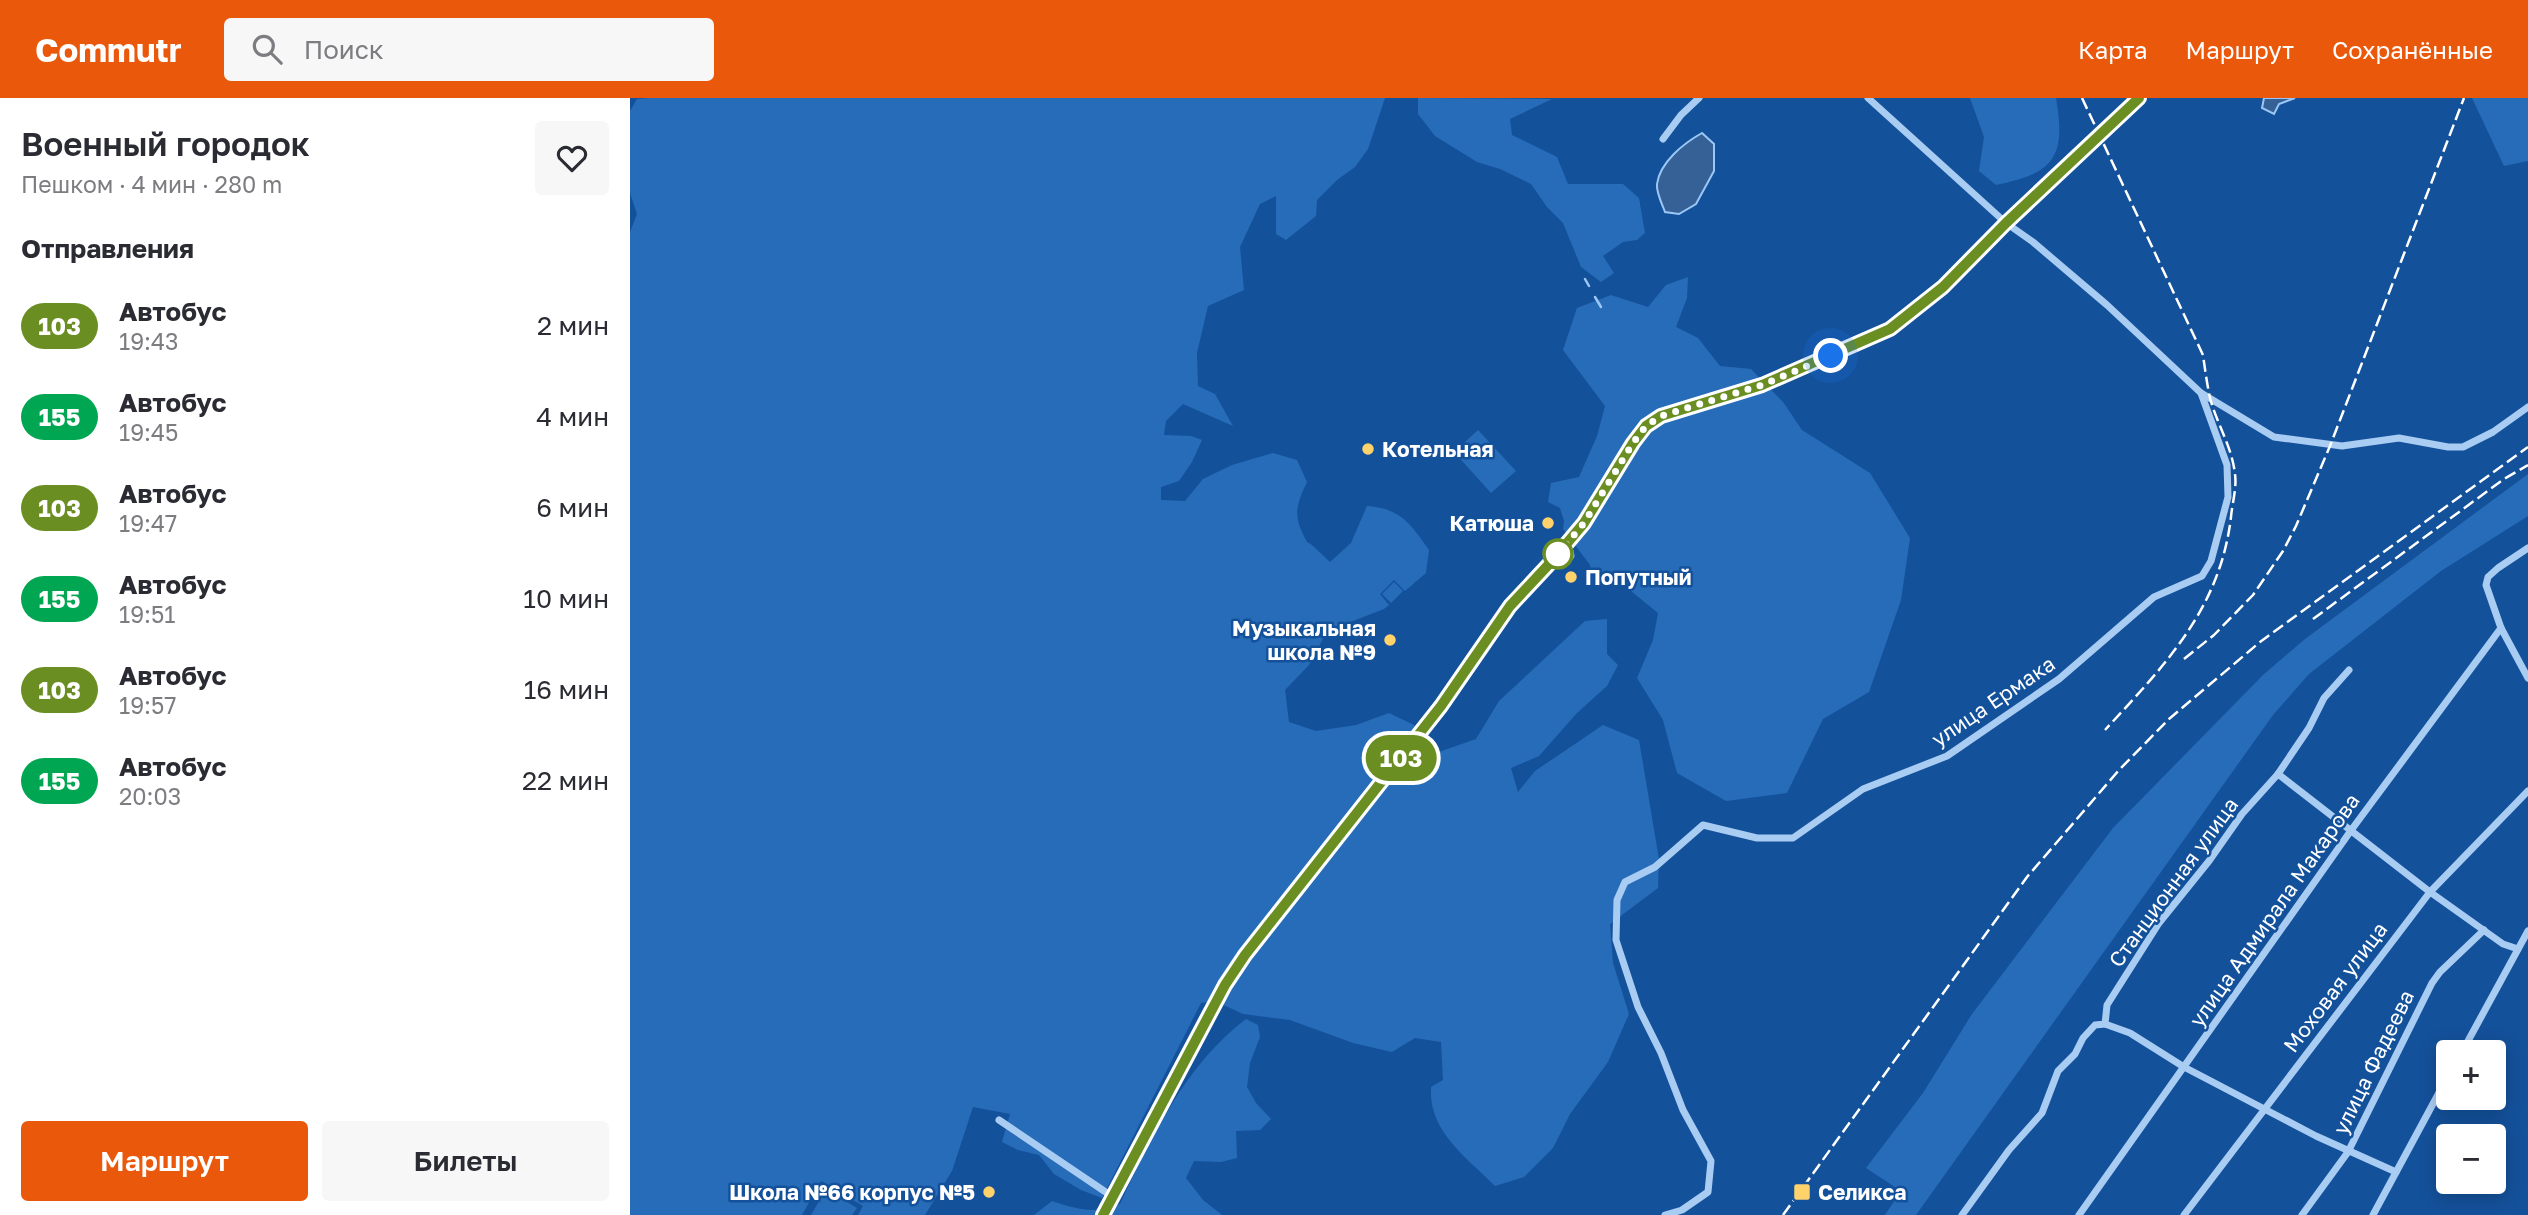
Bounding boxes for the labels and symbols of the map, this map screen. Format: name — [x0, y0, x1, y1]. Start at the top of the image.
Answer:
your location — [1813, 338, 1848, 373]
place label: Котельная — [1382, 436, 1494, 462]
marker: Котельная — [1360, 441, 1376, 457]
place label: Катюша — [1450, 510, 1534, 536]
marker: Катюша — [1540, 515, 1556, 531]
unlabelled marker — [1543, 539, 1573, 569]
place label: Попутный — [1585, 564, 1691, 590]
marker: Попутный — [1563, 569, 1579, 585]
place label: Музыкальная школа №9 — [1232, 615, 1376, 665]
marker: Музыкальная школа №9 — [1382, 632, 1398, 648]
street label: улица Ермака — [1926, 650, 2060, 752]
line badge: 103 — [1361, 735, 1441, 781]
street label: улица Адмирала Макарова — [2183, 788, 2365, 1032]
street label: Станционная улица — [2103, 792, 2243, 972]
street label: Моховая улица — [2278, 917, 2392, 1057]
street label: улица Фадеева — [2327, 986, 2419, 1138]
place label: Школа №66 корпус №5 — [729, 1179, 975, 1205]
place label: Селикса — [1818, 1179, 1906, 1205]
marker: Селикса — [1792, 1182, 1812, 1202]
marker: Школа №66 корпус №5 — [981, 1184, 997, 1200]

